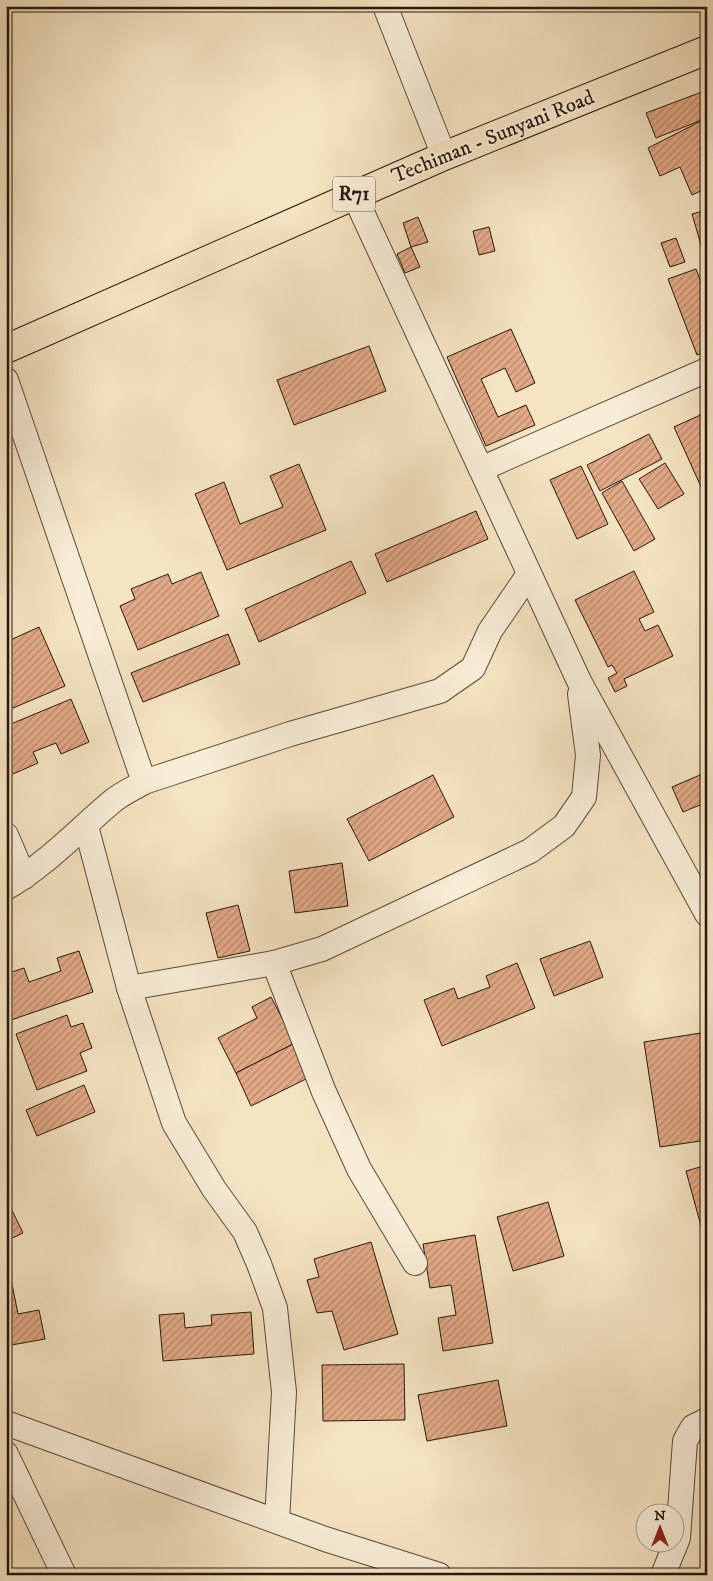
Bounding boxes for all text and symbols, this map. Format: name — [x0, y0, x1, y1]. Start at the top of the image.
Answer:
street label: Techiman - Sunyani Road — [388, 84, 599, 190]
road number: R71 — [333, 176, 375, 212]
north arrow — [636, 1504, 686, 1554]
text: N — [654, 1507, 666, 1525]

